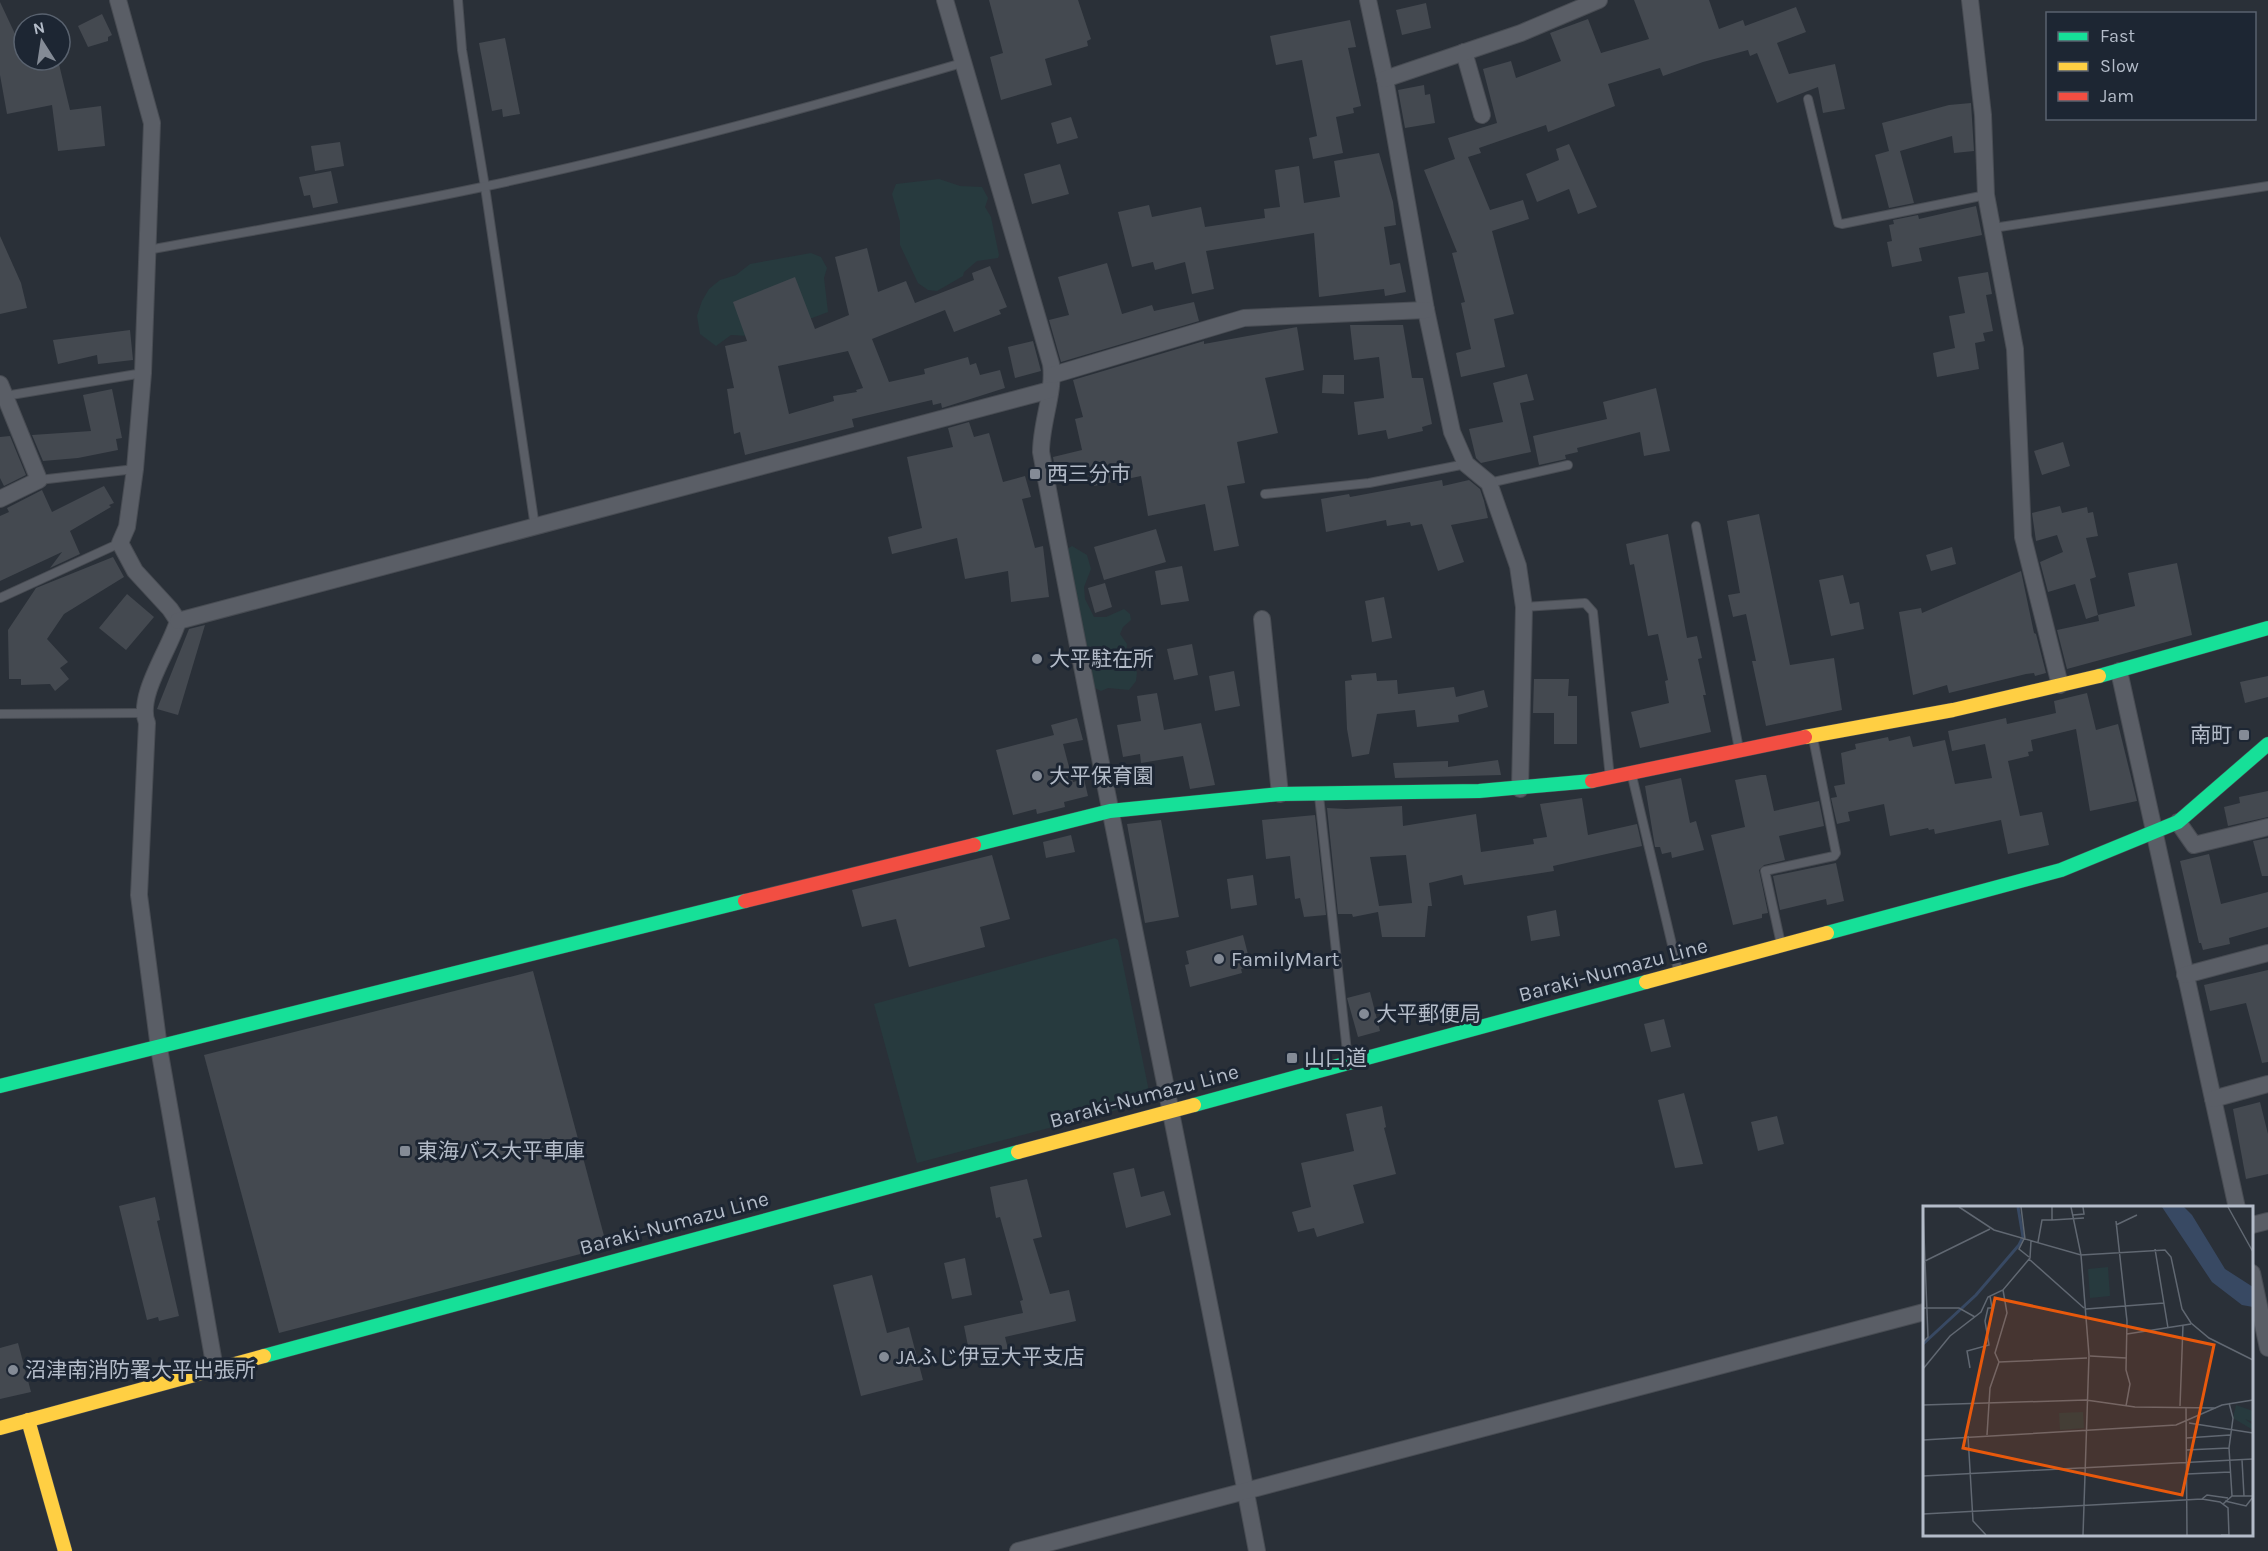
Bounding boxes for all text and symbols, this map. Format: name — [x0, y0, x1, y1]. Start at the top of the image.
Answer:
north arrow — [12, 12, 72, 72]
legend — [2046, 12, 2256, 120]
text: N — [31, 17, 47, 38]
text: Fast — [2100, 25, 2135, 47]
text: Slow — [2100, 55, 2139, 77]
text: Jam — [2100, 85, 2134, 107]
place label: 西三分市 — [1047, 462, 1131, 486]
marker: 西三分市 — [1028, 467, 1042, 481]
place label: 大平駐在所 — [1049, 647, 1154, 671]
marker: 大平駐在所 — [1030, 652, 1044, 666]
place label: 南町 — [2190, 723, 2232, 747]
marker: 南町 — [2237, 728, 2251, 742]
place label: 大平保育園 — [1049, 764, 1154, 788]
marker: 大平保育園 — [1030, 769, 1044, 783]
street label: Baraki-Numazu Line — [1516, 933, 1710, 1007]
place label: FamilyMart — [1231, 947, 1340, 971]
marker: FamilyMart — [1212, 952, 1226, 966]
place label: 大平郵便局 — [1376, 1002, 1481, 1026]
marker: 大平郵便局 — [1357, 1007, 1371, 1021]
place label: 山口道 — [1304, 1046, 1367, 1070]
marker: 山口道 — [1285, 1051, 1299, 1065]
street label: Baraki-Numazu Line — [1047, 1059, 1241, 1133]
place label: 東海バス大平車庫 — [417, 1139, 585, 1163]
marker: 東海バス大平車庫 — [398, 1144, 412, 1158]
street label: Baraki-Numazu Line — [577, 1186, 771, 1260]
inset map — [1923, 1206, 2253, 1536]
place label: JAふじ伊豆大平支店 — [896, 1345, 1085, 1369]
marker: JAふじ伊豆大平支店 — [877, 1350, 891, 1364]
place label: 沼津南消防署大平出張所 — [25, 1358, 256, 1382]
marker: 沼津南消防署大平出張所 — [6, 1363, 20, 1377]

